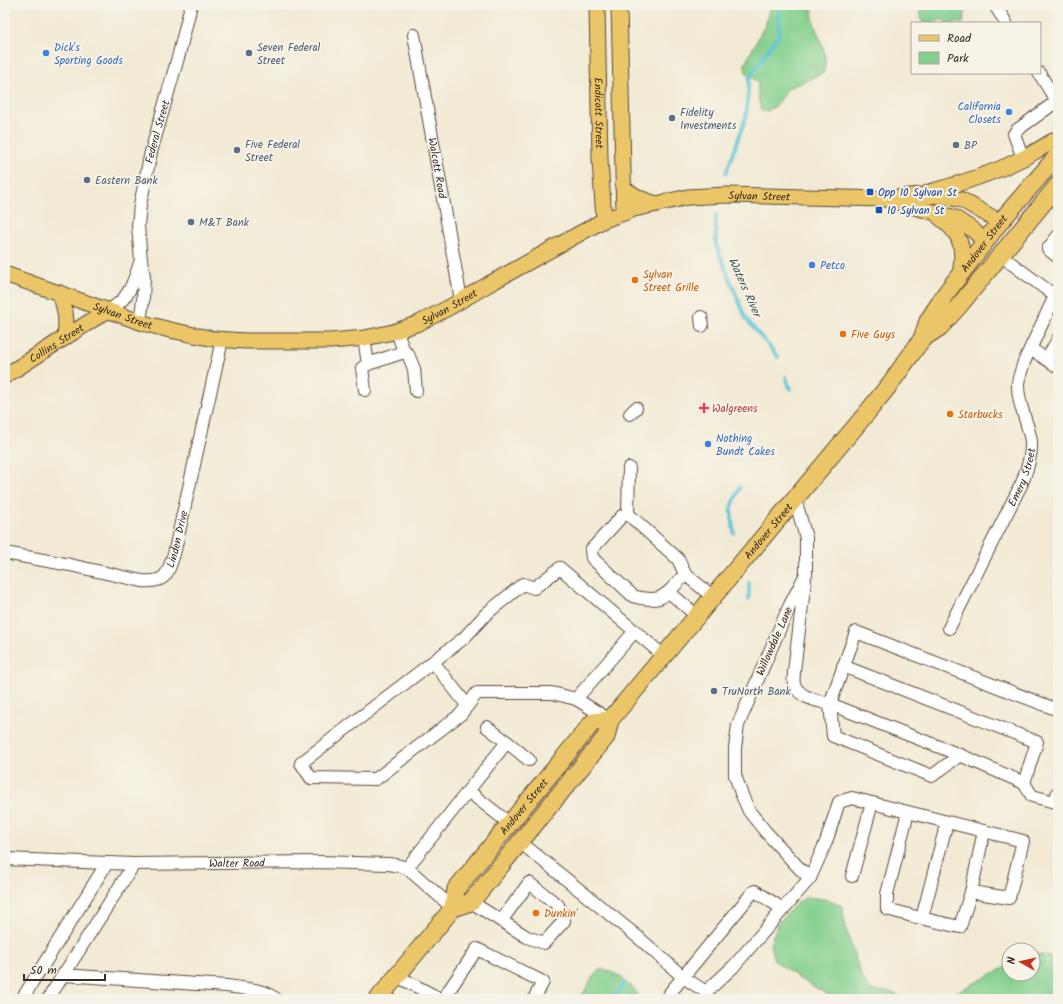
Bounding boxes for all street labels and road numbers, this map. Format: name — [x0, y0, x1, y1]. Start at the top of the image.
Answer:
street label: Endicott Street — [588, 77, 608, 150]
street label: Federal Street — [141, 97, 176, 165]
street label: Walcott Road — [422, 136, 451, 200]
street label: Sylvan Street — [728, 187, 791, 207]
street label: Andover Street — [957, 210, 1013, 277]
street label: Sylvan Street — [418, 284, 482, 330]
street label: Sylvan Street — [90, 298, 155, 335]
street label: Collins Street — [26, 319, 89, 368]
street label: Emery Street — [1004, 446, 1041, 510]
street label: Andover Street — [740, 499, 798, 564]
street label: Linden Drive — [162, 509, 193, 571]
street label: Willowdale Lane — [752, 604, 798, 679]
street label: Andover Street — [496, 774, 554, 839]
street label: Walter Road — [209, 855, 265, 873]

